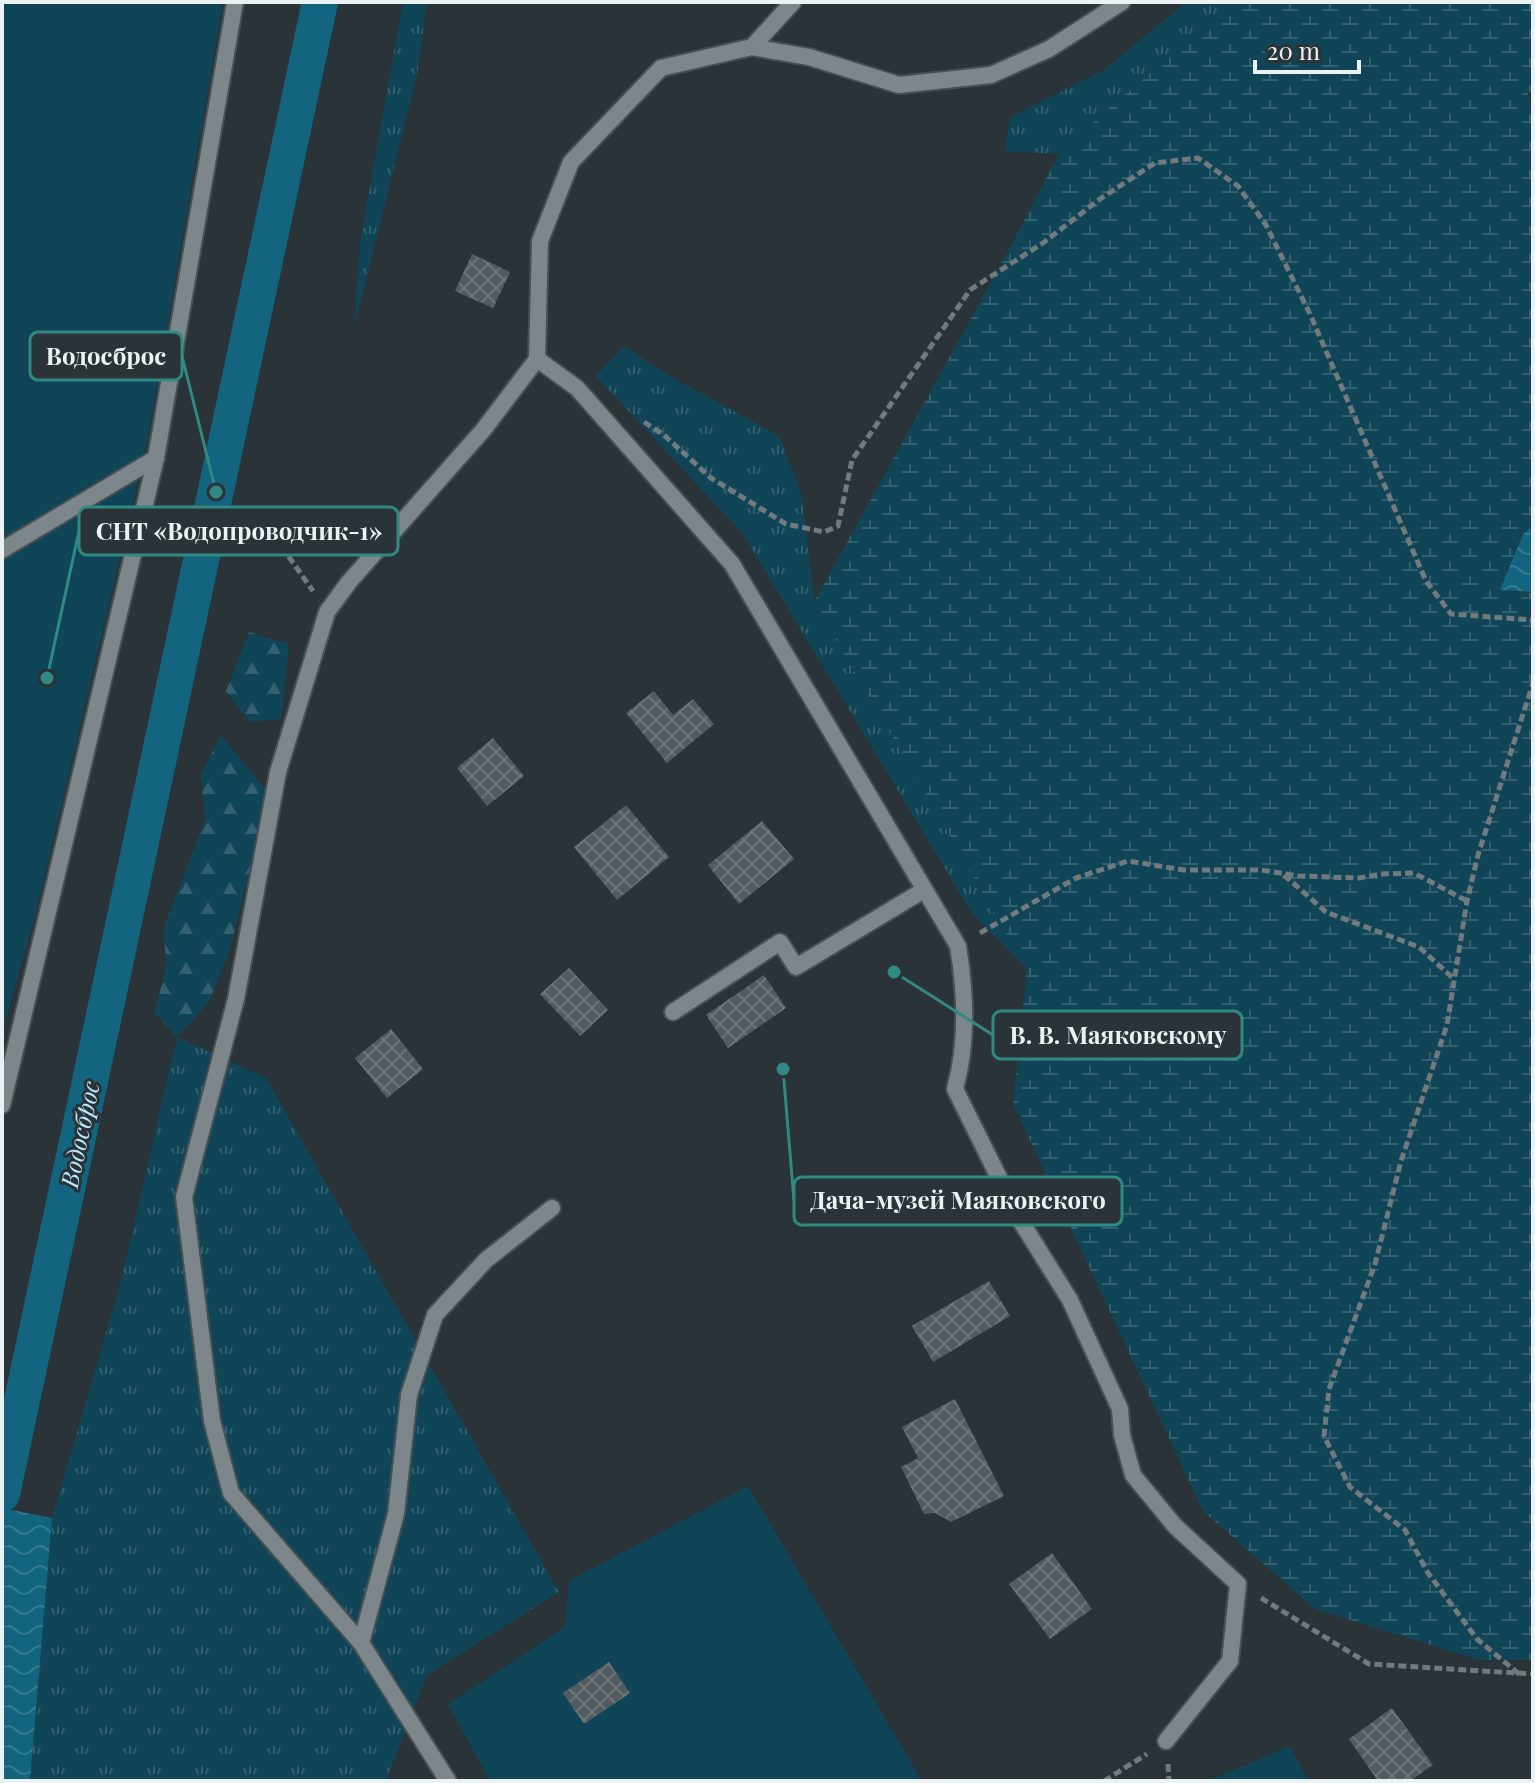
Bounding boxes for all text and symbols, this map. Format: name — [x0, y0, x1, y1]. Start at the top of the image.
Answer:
scale bar — [1255, 24, 1359, 74]
text: 20 m — [1267, 34, 1320, 66]
callout: Водосброс — [30, 332, 182, 380]
text: Водосброс — [46, 339, 166, 371]
callout: СНТ «Водопроводчик-1» — [79, 507, 398, 555]
text: СНТ «Водопроводчик-1» — [96, 514, 383, 546]
callout: В. В. Маяковскому — [993, 1011, 1242, 1059]
text: В. В. Маяковскому — [1010, 1018, 1227, 1050]
water label: Водосброс — [52, 1077, 106, 1191]
callout: Дача-музей Маяковского — [794, 1177, 1122, 1225]
text: Дача-музей Маяковского — [810, 1183, 1106, 1215]

